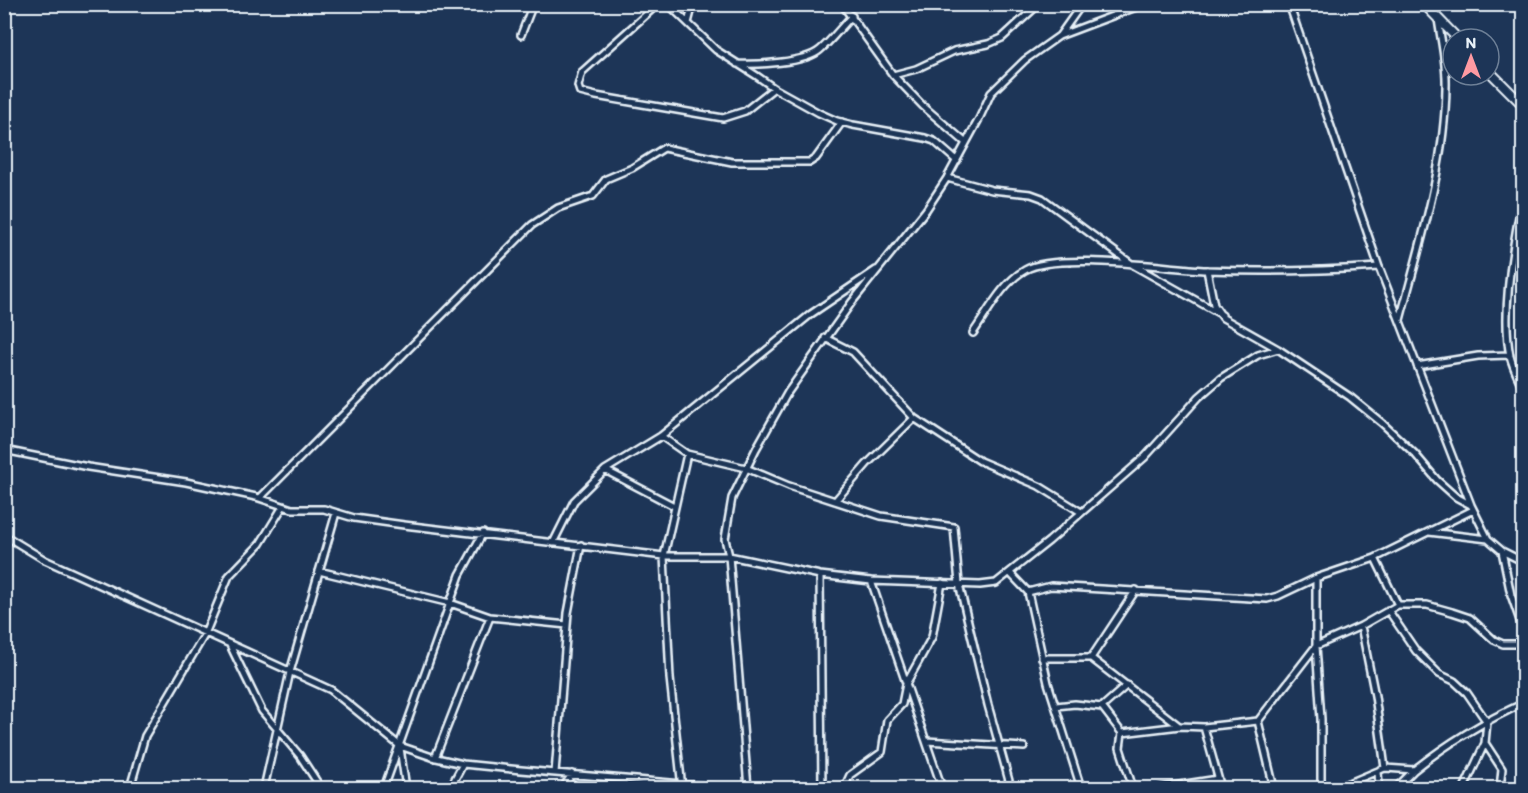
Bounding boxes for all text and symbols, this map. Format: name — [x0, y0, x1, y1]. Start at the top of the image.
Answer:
north arrow — [1441, 27, 1501, 87]
text: N — [1466, 33, 1476, 52]

